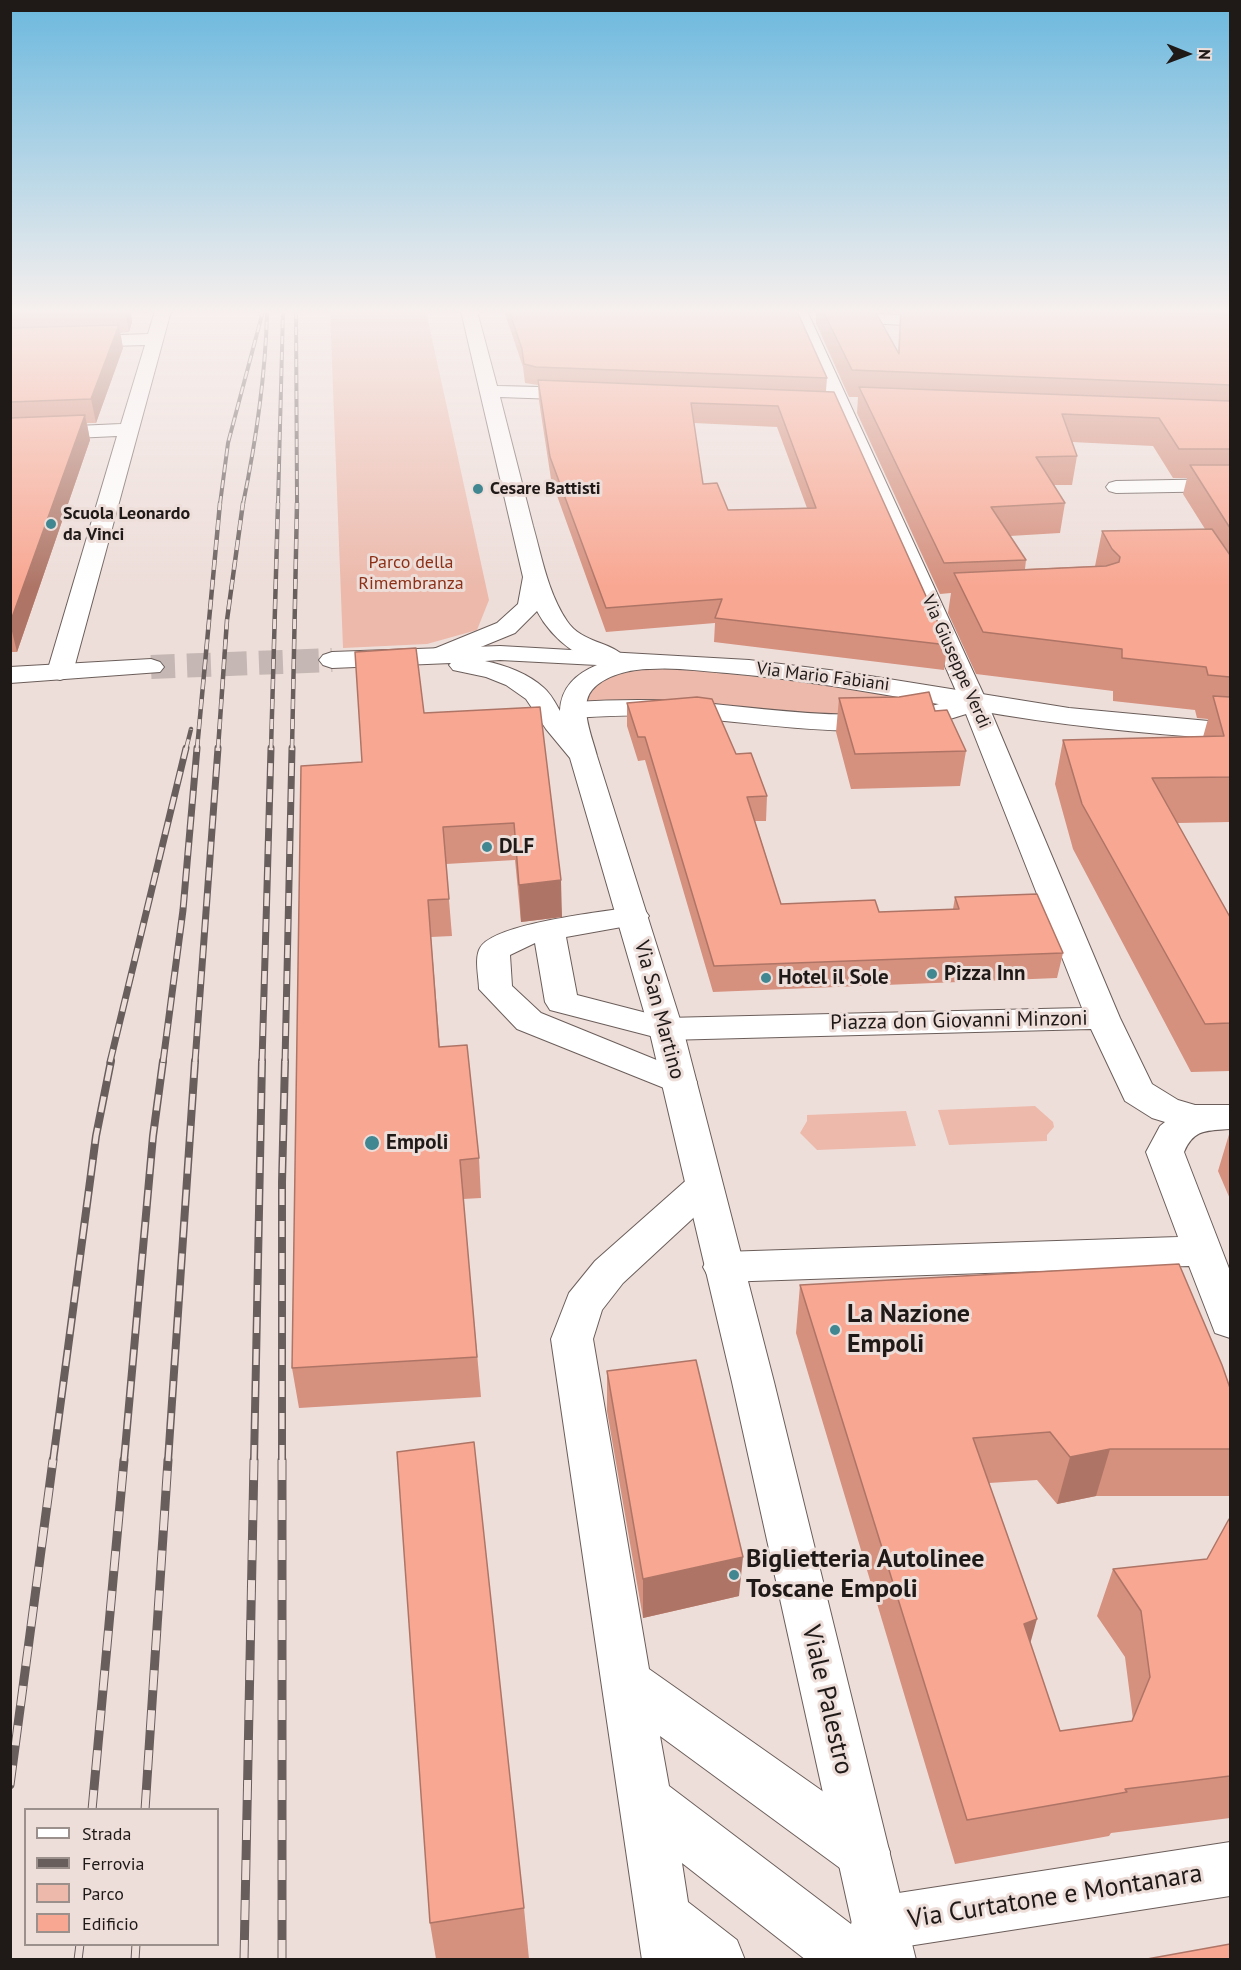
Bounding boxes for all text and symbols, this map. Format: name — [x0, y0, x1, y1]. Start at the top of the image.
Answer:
north arrow — [1157, 24, 1217, 84]
text: N — [1195, 49, 1215, 60]
place label: Cesare Battisti — [490, 478, 601, 500]
marker: Cesare Battisti — [471, 482, 485, 496]
place label: Scuola Leonardo da Vinci — [63, 503, 190, 546]
marker: Scuola Leonardo da Vinci — [44, 517, 58, 531]
park label: Parco della Rimembranza — [358, 552, 464, 594]
street label: Via Giuseppe Verdi — [917, 592, 995, 732]
street label: Via Mario Fabiani — [755, 658, 891, 696]
place label: DLF — [499, 834, 534, 860]
marker: DLF — [480, 840, 494, 854]
street label: Via San Martino — [628, 938, 690, 1082]
place label: Pizza Inn — [944, 961, 1026, 987]
place label: Hotel il Sole — [778, 965, 889, 991]
marker: Pizza Inn — [925, 967, 939, 981]
marker: Hotel il Sole — [759, 971, 773, 985]
street label: Piazza don Giovanni Minzoni — [830, 1006, 1088, 1036]
place label: Empoli — [386, 1130, 448, 1156]
marker: Empoli — [363, 1134, 381, 1152]
place label: La Nazione Empoli — [847, 1299, 970, 1360]
marker: La Nazione Empoli — [828, 1323, 842, 1337]
place label: Biglietteria Autolinee Toscane Empoli — [746, 1544, 984, 1606]
marker: Biglietteria Autolinee Toscane Empoli — [727, 1568, 741, 1582]
street label: Viale Palestro — [795, 1622, 859, 1778]
legend — [24, 1808, 219, 1946]
text: Strada — [82, 1822, 131, 1845]
text: Ferrovia — [82, 1852, 145, 1875]
street label: Via Curtatone e Montanara — [906, 1858, 1204, 1936]
text: Parco — [82, 1882, 124, 1905]
text: Edificio — [82, 1912, 138, 1935]

